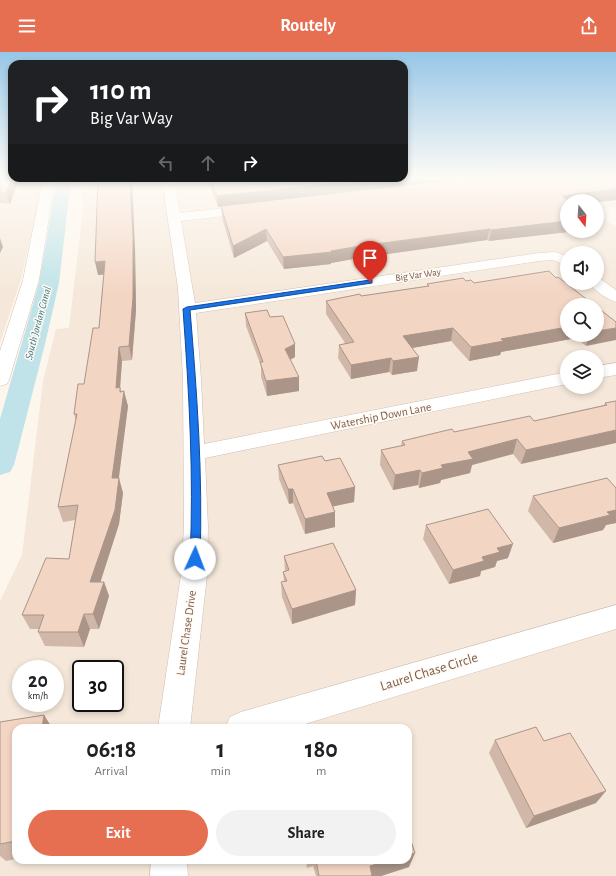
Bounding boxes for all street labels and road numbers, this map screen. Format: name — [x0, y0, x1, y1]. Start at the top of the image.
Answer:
street label: Big Var Way — [395, 267, 442, 283]
street label: Watership Down Lane — [330, 400, 432, 432]
street label: Laurel Chase Drive — [174, 590, 198, 676]
street label: Laurel Chase Circle — [378, 650, 480, 694]

